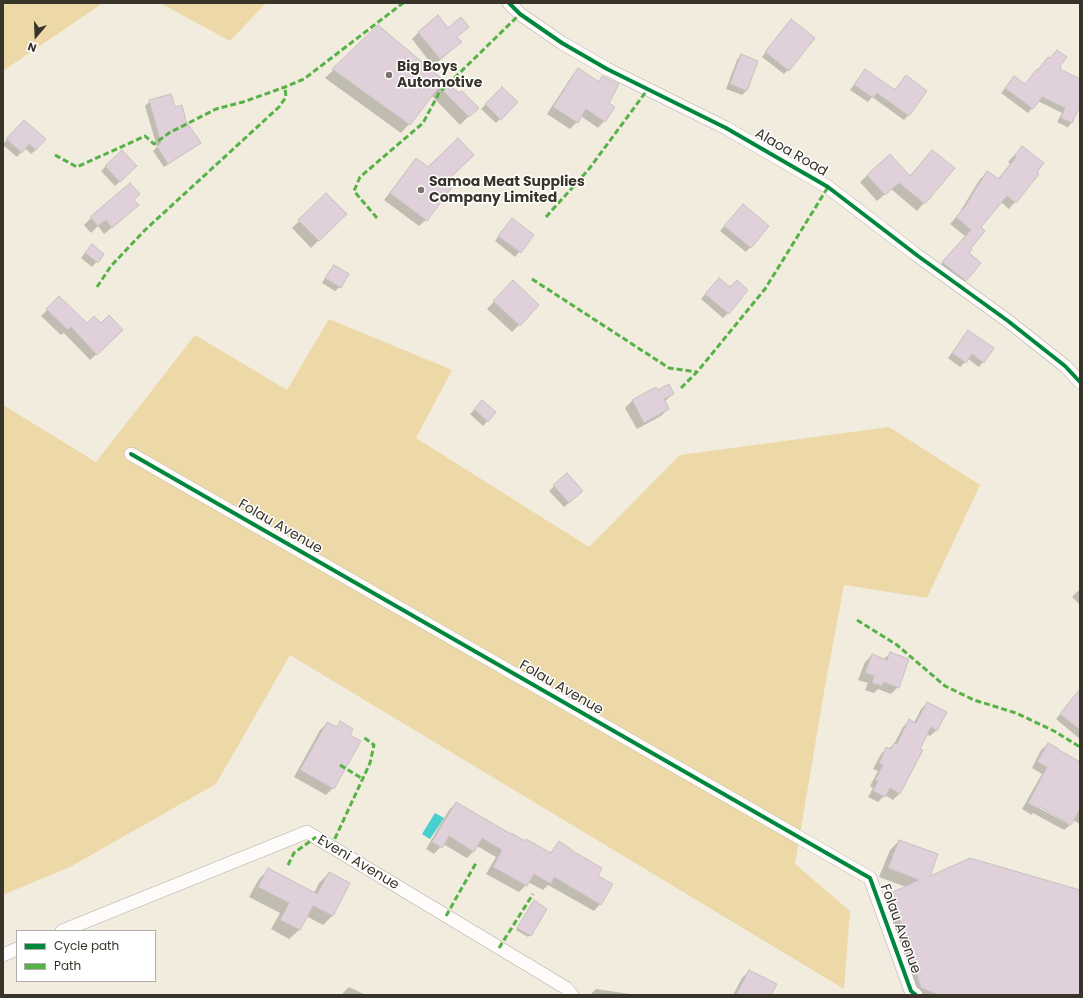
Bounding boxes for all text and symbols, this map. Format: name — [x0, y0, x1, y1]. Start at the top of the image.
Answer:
north arrow — [16, 16, 56, 56]
text: N — [26, 38, 39, 56]
place label: Big Boys Automotive — [397, 59, 482, 92]
marker: Big Boys Automotive — [384, 70, 394, 80]
street label: Alaoa Road — [752, 125, 830, 181]
place label: Samoa Meat Supplies Company Limited — [429, 174, 585, 206]
marker: Samoa Meat Supplies Company Limited — [416, 185, 426, 195]
street label: Folau Avenue — [235, 496, 325, 558]
street label: Folau Avenue — [516, 657, 606, 719]
street label: Eveni Avenue — [314, 832, 402, 894]
street label: Folau Avenue — [876, 882, 924, 976]
legend — [16, 930, 156, 982]
text: Cycle path — [54, 937, 119, 954]
text: Path — [54, 957, 81, 974]

